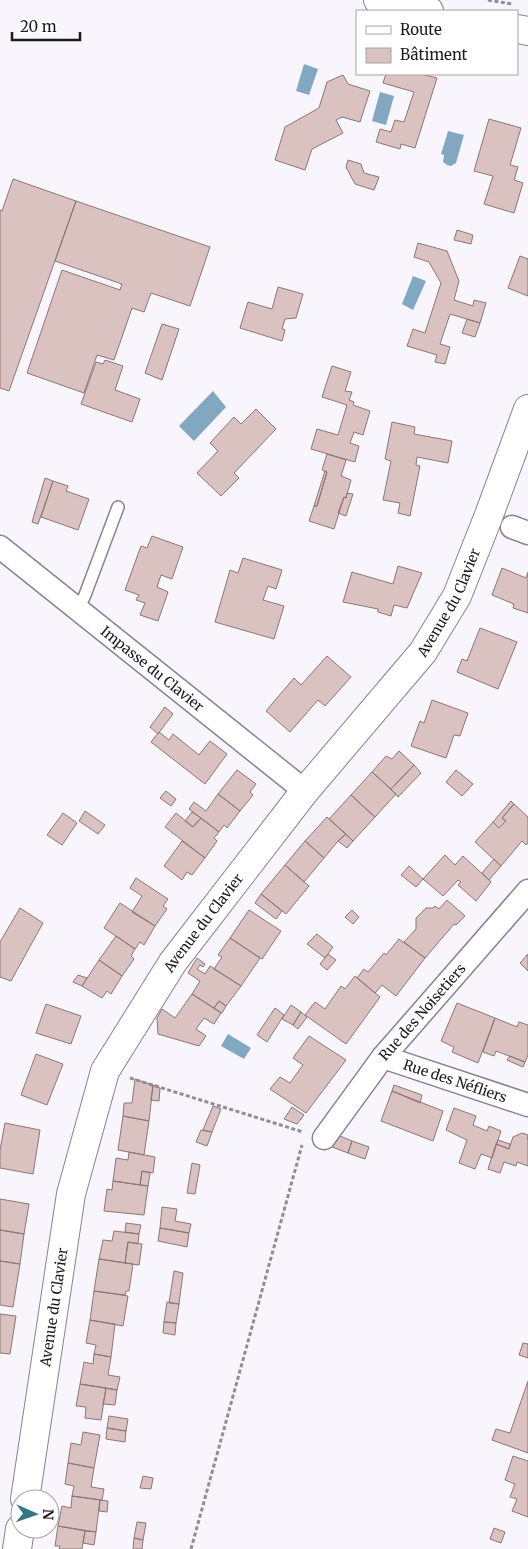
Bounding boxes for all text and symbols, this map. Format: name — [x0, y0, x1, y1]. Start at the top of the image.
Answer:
scale bar — [12, 10, 80, 42]
legend — [356, 10, 518, 75]
text: 20 m — [20, 17, 57, 36]
text: Route — [400, 20, 442, 39]
text: Bâtiment — [400, 45, 468, 64]
street label: Avenue du Clavier — [413, 546, 484, 661]
street label: Impasse du Clavier — [97, 622, 207, 715]
street label: Avenue du Clavier — [159, 870, 247, 977]
street label: Rue des Noisetiers — [375, 960, 470, 1064]
street label: Rue des Néfliers — [401, 1055, 509, 1106]
street label: Avenue du Clavier — [36, 1246, 72, 1369]
north arrow — [10, 1489, 60, 1539]
text: N — [39, 1509, 57, 1520]

